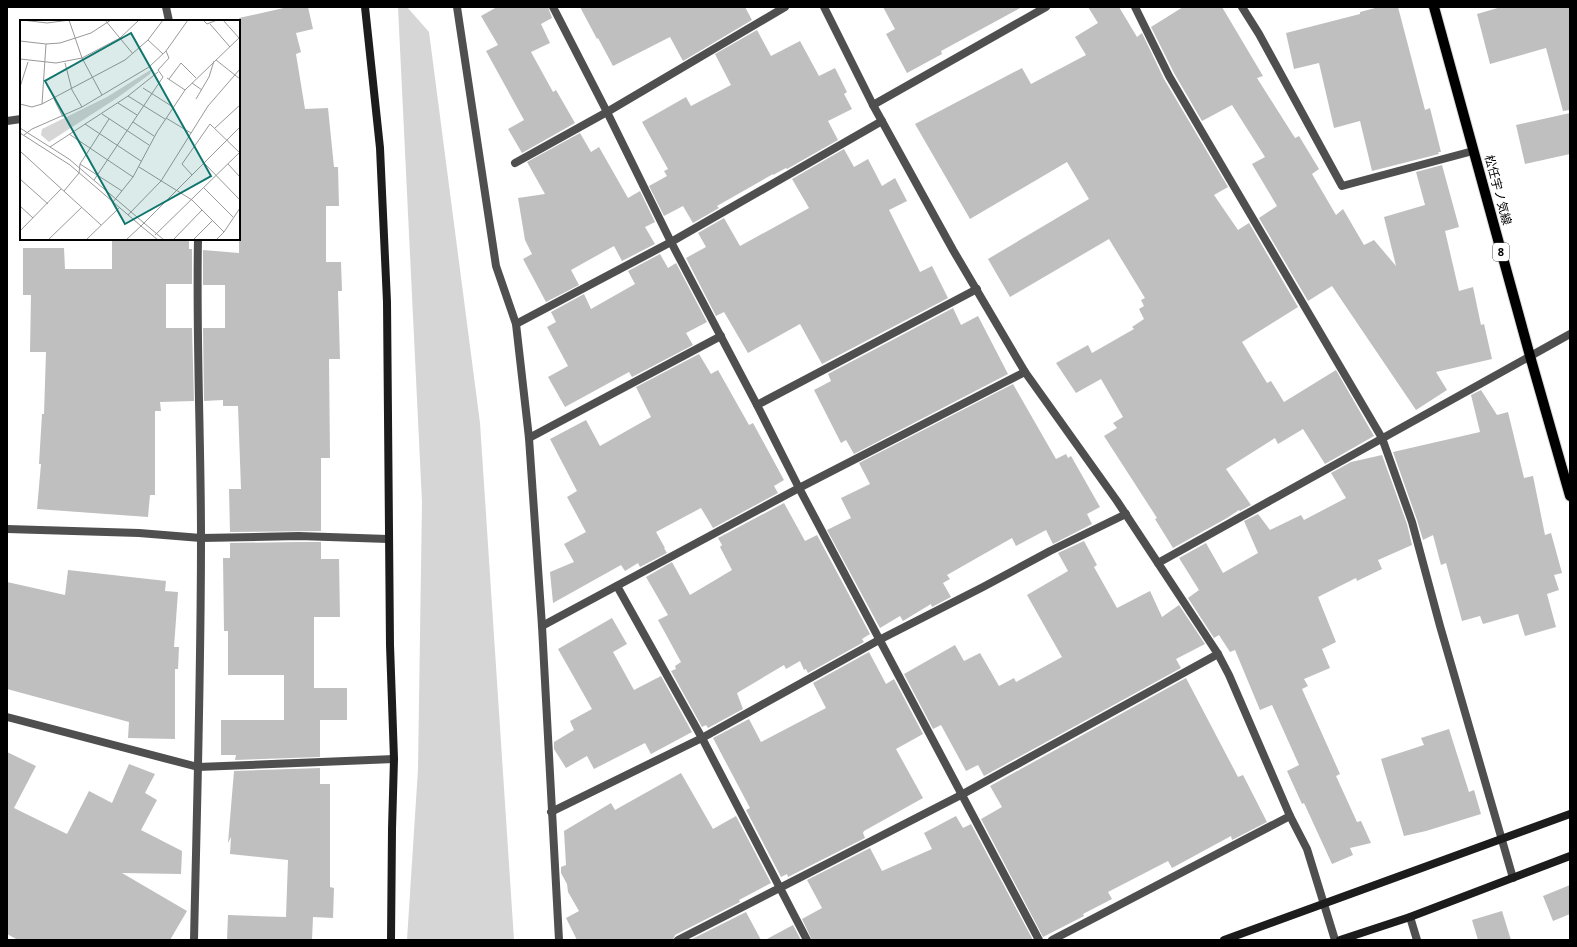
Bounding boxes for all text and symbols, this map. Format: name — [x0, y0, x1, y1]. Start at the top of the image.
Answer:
inset map — [20, 20, 240, 240]
street label: 松任宇ノ気線 — [1481, 153, 1516, 227]
road number: 8 — [1493, 243, 1509, 261]

